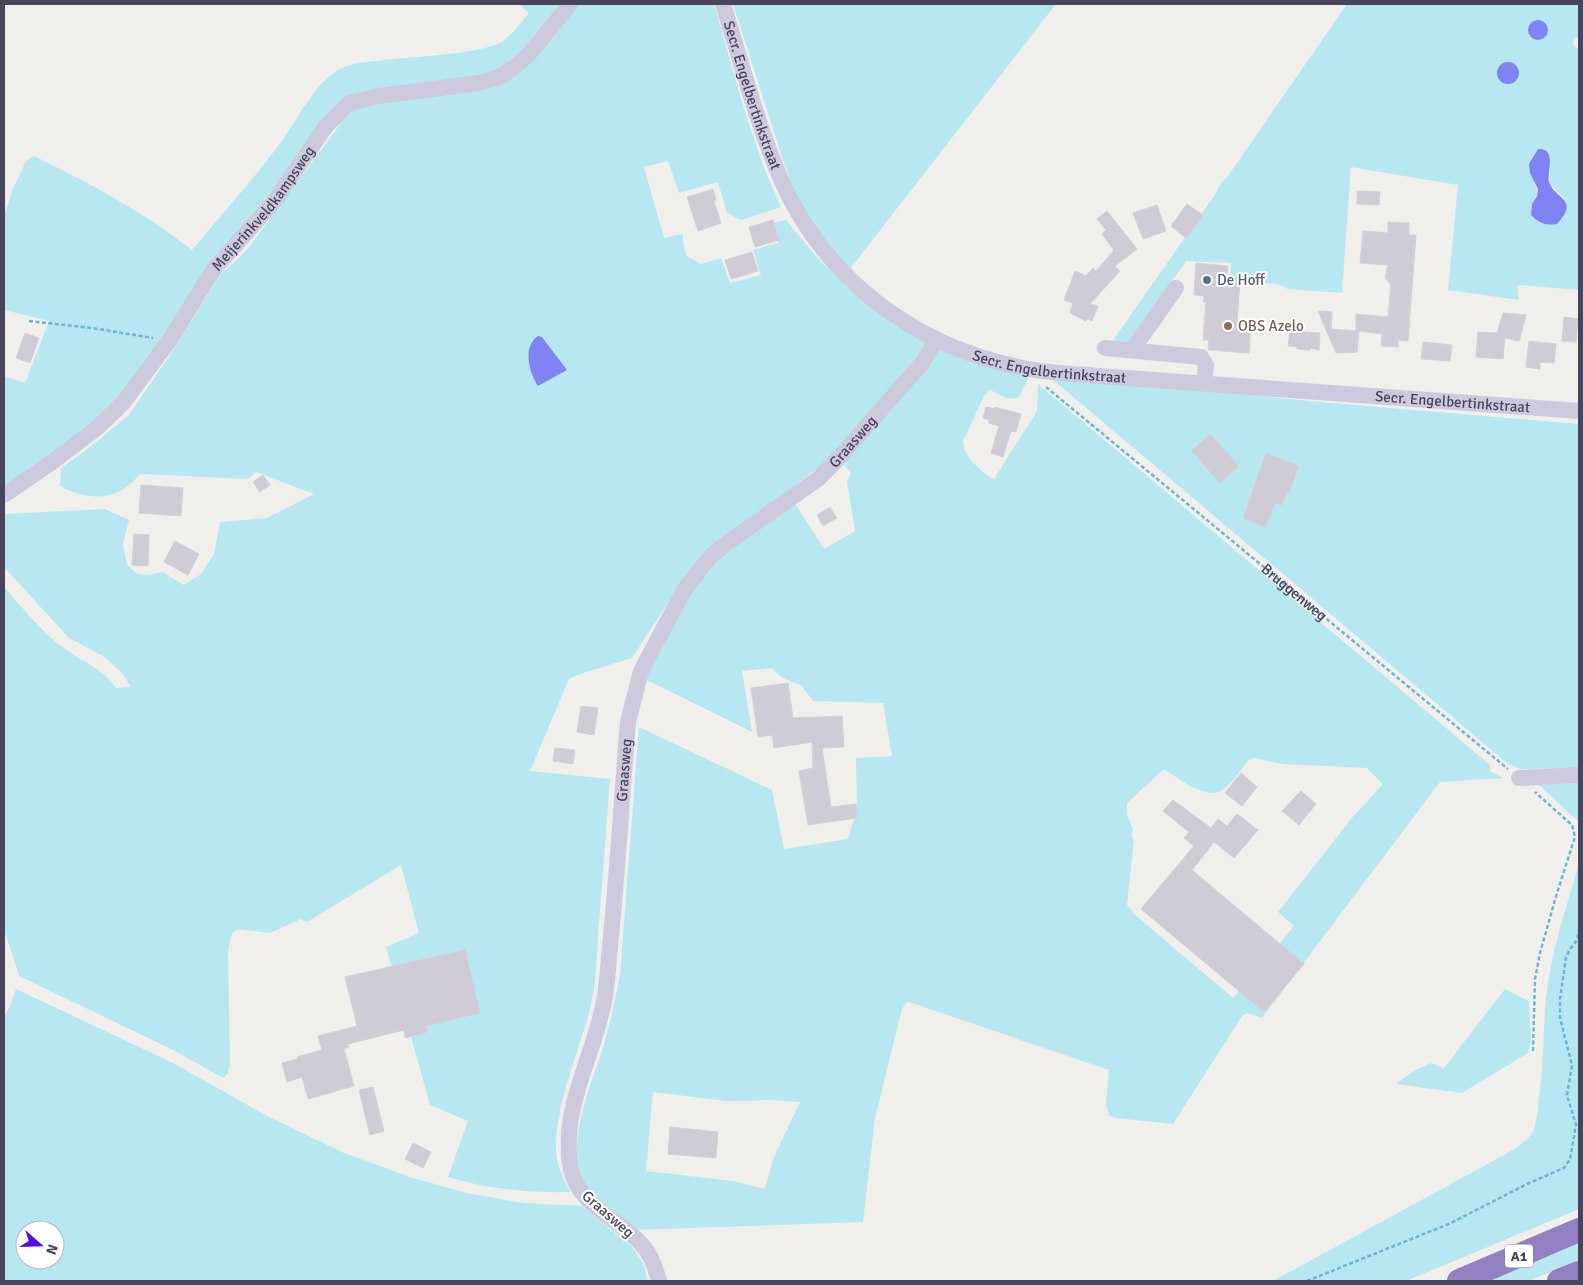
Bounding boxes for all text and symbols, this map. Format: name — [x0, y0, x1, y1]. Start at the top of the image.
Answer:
street label: Secr. Engelbertinkstraat — [720, 19, 785, 172]
street label: Meijerinkveldkampsweg — [208, 142, 319, 275]
place label: De Hoff — [1217, 271, 1266, 289]
marker: De Hoff — [1201, 274, 1213, 286]
place label: OBS Azelo — [1238, 317, 1304, 335]
marker: OBS Azelo — [1222, 320, 1234, 332]
street label: Secr. Engelbertinkstraat — [970, 346, 1127, 387]
street label: Secr. Engelbertinkstraat — [1375, 387, 1531, 416]
street label: Graasweg — [825, 412, 880, 472]
street label: Bruggenweg — [1258, 560, 1331, 625]
street label: Graasweg — [613, 738, 636, 802]
street label: Graasweg — [578, 1187, 638, 1241]
north arrow — [15, 1220, 65, 1270]
text: N — [42, 1242, 61, 1257]
road number: A1 — [1505, 1244, 1533, 1268]

